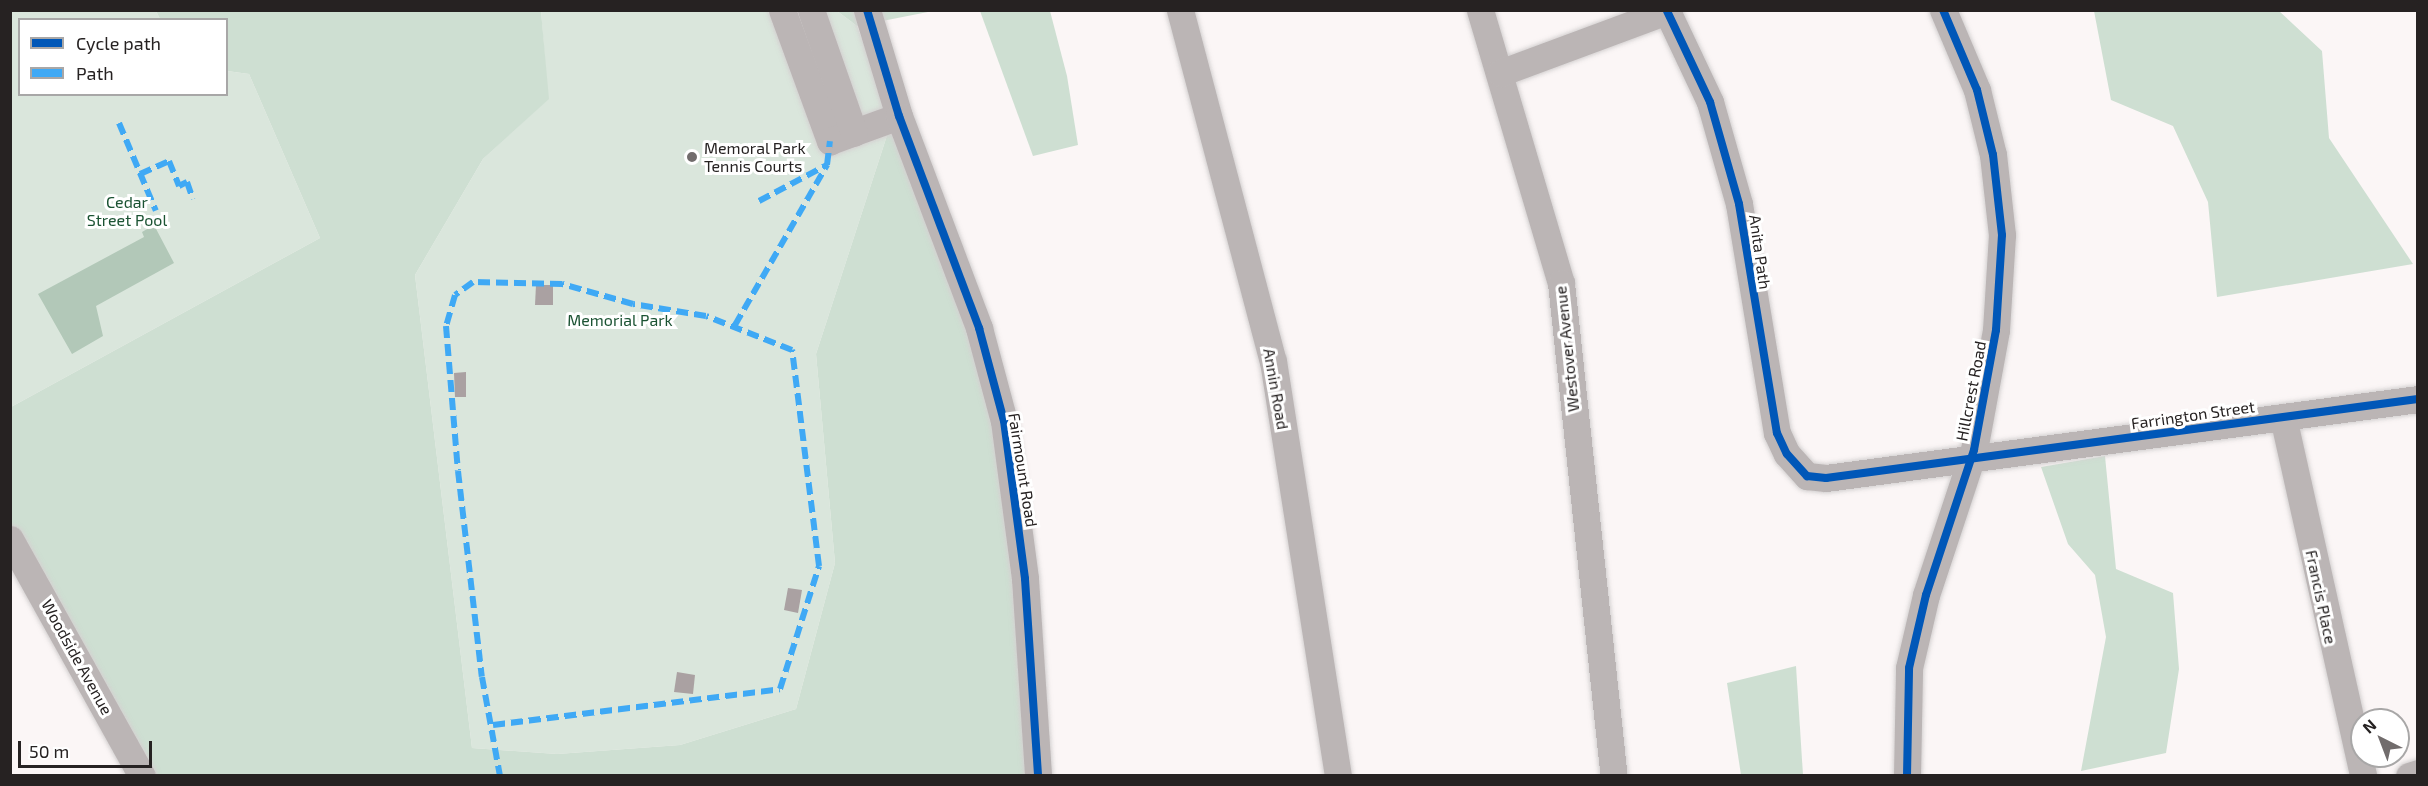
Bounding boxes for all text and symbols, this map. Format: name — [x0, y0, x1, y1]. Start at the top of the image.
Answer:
legend — [18, 18, 228, 96]
text: Cycle path — [76, 32, 161, 54]
text: Path — [76, 62, 114, 84]
place label: Memoral Park Tennis Courts — [704, 138, 806, 176]
marker: Memoral Park Tennis Courts — [685, 150, 699, 164]
park label: Cedar Street Pool — [87, 192, 167, 230]
street label: Anita Path — [1745, 213, 1775, 291]
street label: Westover Avenue — [1551, 285, 1583, 413]
park label: Memorial Park — [567, 310, 673, 330]
street label: Hillcrest Road — [1952, 339, 1990, 443]
street label: Annin Road — [1259, 347, 1293, 431]
street label: Farrington Street — [2130, 397, 2256, 433]
street label: Fairmount Road — [1004, 411, 1042, 529]
street label: Francis Place — [2302, 548, 2340, 646]
street label: Woodside Avenue — [37, 596, 117, 718]
north arrow — [2350, 708, 2410, 768]
text: N — [2358, 715, 2380, 737]
scale bar — [21, 729, 154, 767]
text: 50 m — [29, 740, 69, 762]

